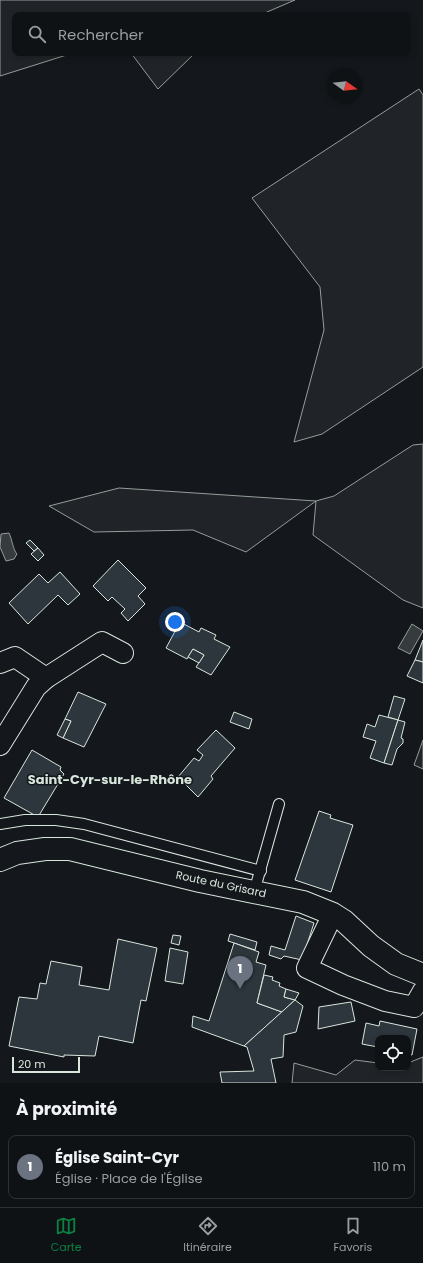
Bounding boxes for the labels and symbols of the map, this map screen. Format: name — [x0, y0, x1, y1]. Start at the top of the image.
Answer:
north arrow — [327, 68, 363, 104]
your location — [165, 612, 185, 632]
district label: Saint-Cyr-sur-le-Rhône — [28, 770, 192, 789]
street label: Route du Grisard — [174, 867, 268, 901]
pin: 1 — [227, 956, 253, 989]
scale bar — [12, 1055, 80, 1074]

